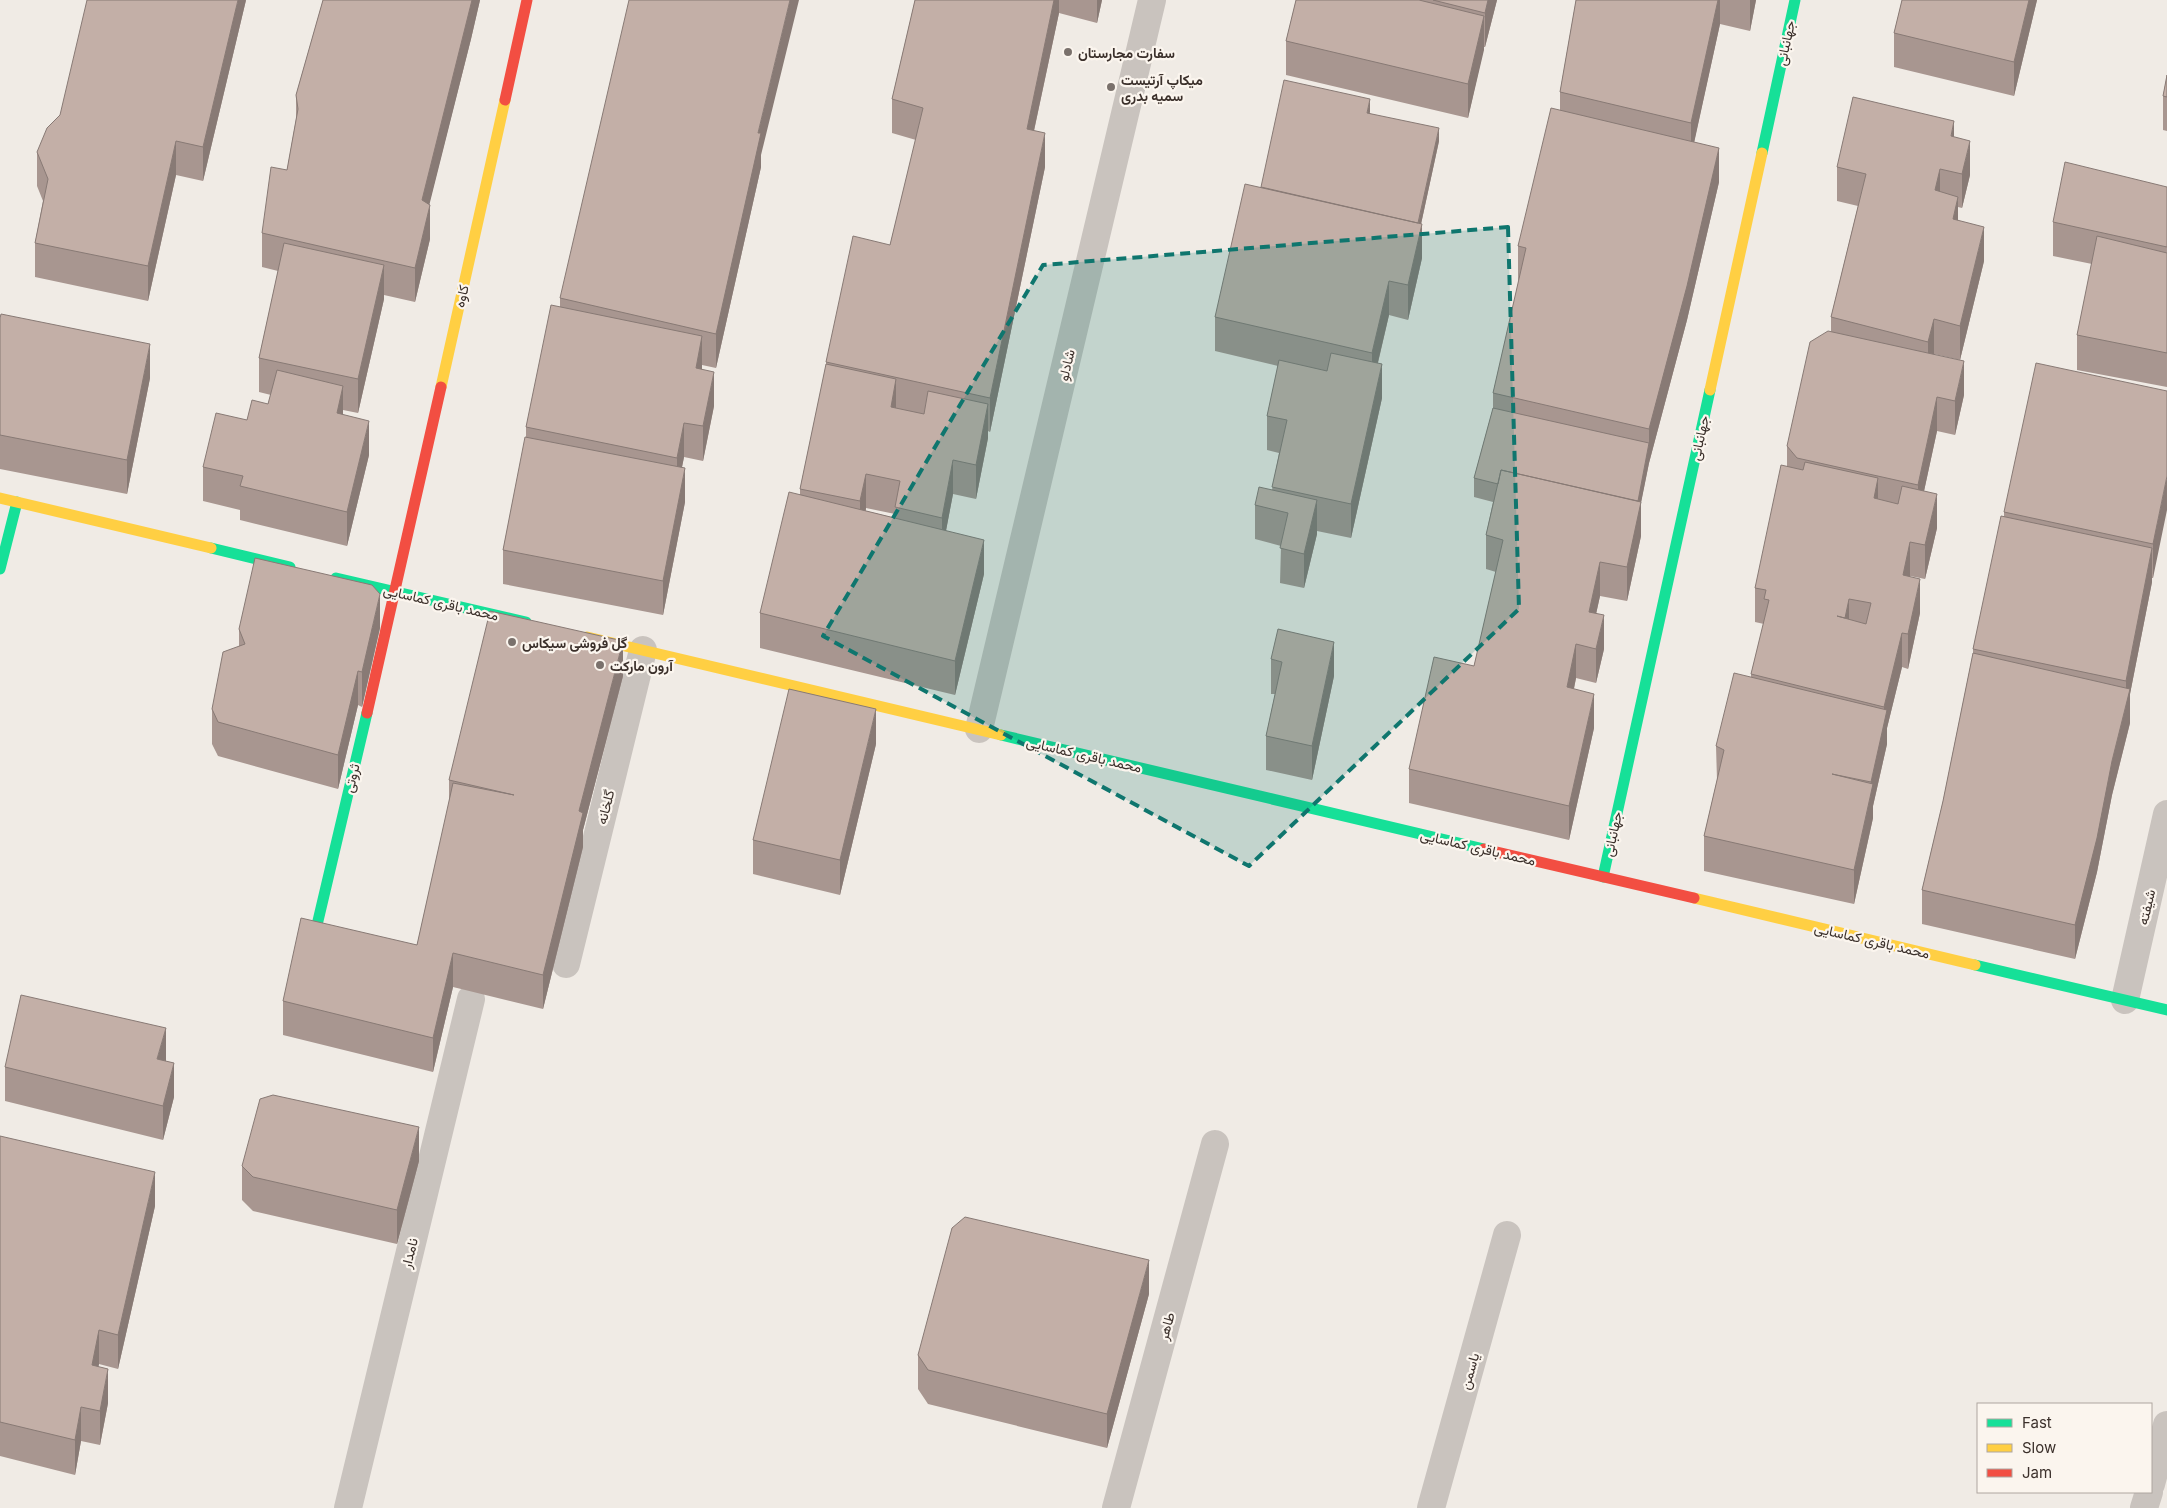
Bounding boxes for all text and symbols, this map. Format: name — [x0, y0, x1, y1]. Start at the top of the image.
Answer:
street label: جهانبانی — [1772, 19, 1799, 67]
place label: سفارت مجارستان — [1078, 44, 1175, 62]
marker: سفارت مجارستان — [1062, 46, 1074, 58]
place label: میکاپ آرتیست سمیه بدری — [1121, 71, 1203, 105]
marker: میکاپ آرتیست سمیه بدری — [1105, 81, 1117, 93]
street label: کاوه — [450, 283, 473, 309]
street label: شادلو — [1054, 348, 1079, 383]
street label: جهانبانی — [1686, 414, 1713, 462]
street label: محمد باقری کماسایی — [381, 580, 500, 625]
place label: گل فروشی سیکاس — [522, 634, 627, 652]
marker: گل فروشی سیکاس — [506, 636, 518, 648]
place label: آرون مارکت — [610, 657, 674, 675]
marker: آرون مارکت — [594, 659, 606, 671]
street label: محمد باقری کماسایی — [1024, 732, 1143, 777]
street label: ثروتی — [339, 762, 364, 794]
street label: گلخانه — [593, 788, 617, 826]
street label: جهانبانی — [1599, 810, 1626, 858]
street label: محمد باقری کماسایی — [1418, 825, 1537, 870]
street label: شیفته — [2134, 888, 2158, 926]
street label: محمد باقری کماسایی — [1812, 918, 1931, 963]
street label: نامدار — [397, 1236, 422, 1271]
street label: طاهر — [1154, 1310, 1179, 1343]
street label: یاسمن — [1456, 1351, 1483, 1391]
legend — [1977, 1403, 2152, 1493]
text: Fast — [2022, 1413, 2052, 1432]
text: Slow — [2022, 1438, 2056, 1457]
text: Jam — [2022, 1463, 2052, 1482]

